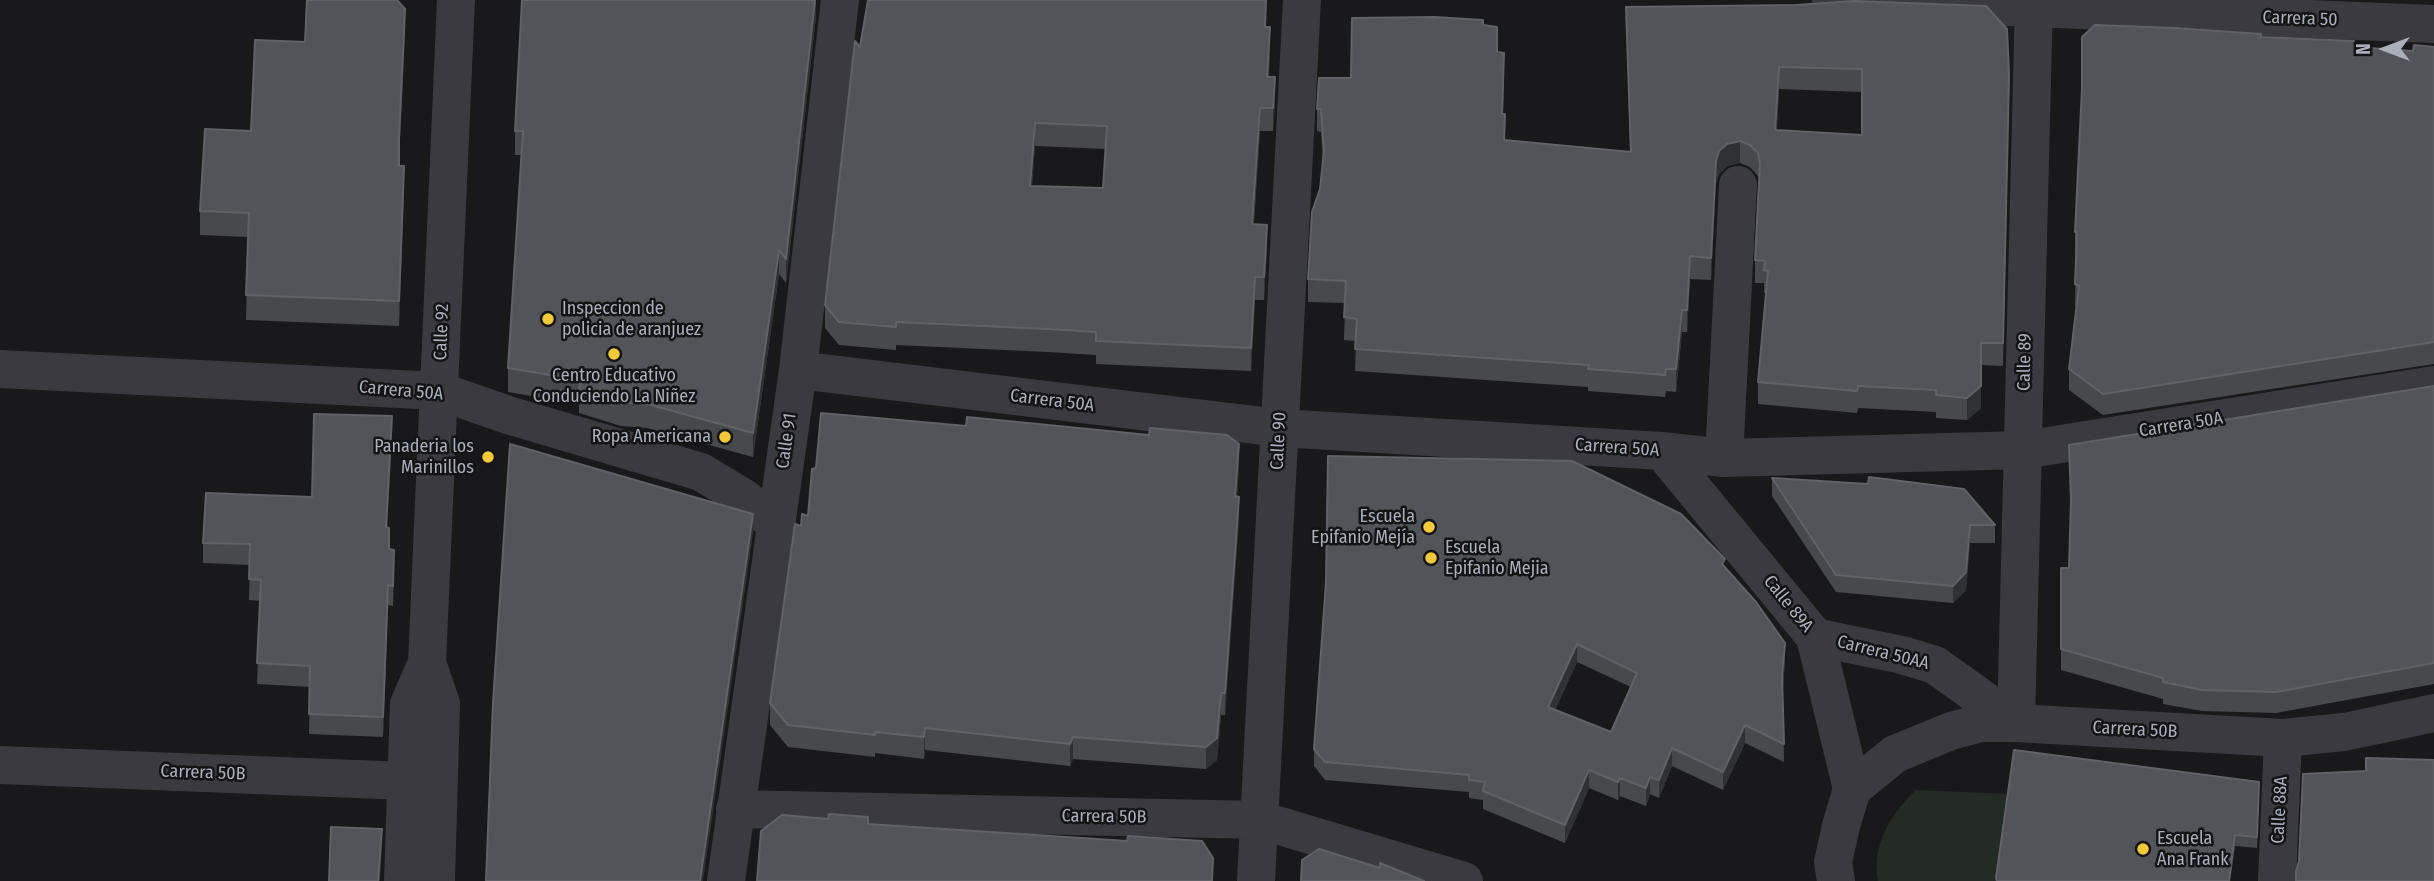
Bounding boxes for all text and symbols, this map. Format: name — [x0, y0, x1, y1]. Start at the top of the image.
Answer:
street label: Carrera 50 — [2262, 7, 2338, 31]
north arrow — [2350, 14, 2420, 84]
text: N — [2352, 43, 2375, 55]
place label: Inspeccion de policia de aranjuez — [562, 298, 701, 340]
street label: Calle 92 — [430, 303, 454, 361]
marker: Inspeccion de policia de aranjuez — [540, 311, 556, 327]
street label: Calle 89 — [2014, 333, 2036, 391]
marker: Centro Educativo Conduciendo La Niñez — [606, 346, 622, 362]
place label: Centro Educativo Conduciendo La Niñez — [533, 365, 695, 408]
street label: Carrera 50A — [358, 377, 444, 405]
street label: Carrera 50A — [1009, 385, 1095, 417]
street label: Carrera 50A — [2138, 408, 2224, 442]
street label: Calle 90 — [1267, 411, 1291, 471]
street label: Calle 91 — [772, 412, 802, 470]
place label: Ropa Americana — [592, 426, 711, 448]
marker: Ropa Americana — [717, 429, 733, 445]
street label: Carrera 50A — [1574, 434, 1660, 462]
place label: Panaderia los Marinillos — [374, 436, 474, 478]
marker: Panaderia los Marinillos — [480, 449, 496, 465]
place label: Escuela Epifanio Mejía — [1311, 506, 1415, 548]
marker: Escuela Epifanio Mejía — [1421, 519, 1437, 535]
place label: Escuela Epifanio Mejia — [1445, 537, 1549, 580]
marker: Escuela Epifanio Mejia — [1423, 550, 1439, 566]
street label: Calle 89A — [1759, 571, 1817, 637]
street label: Carrera 50AA — [1835, 631, 1931, 675]
street label: Carrera 50B — [2092, 717, 2178, 743]
street label: Carrera 50B — [160, 761, 246, 785]
street label: Calle 88A — [2267, 776, 2293, 844]
street label: Carrera 50B — [1061, 805, 1147, 829]
place label: Escuela Ana Frank — [2157, 828, 2229, 870]
marker: Escuela Ana Frank — [2135, 841, 2151, 857]

